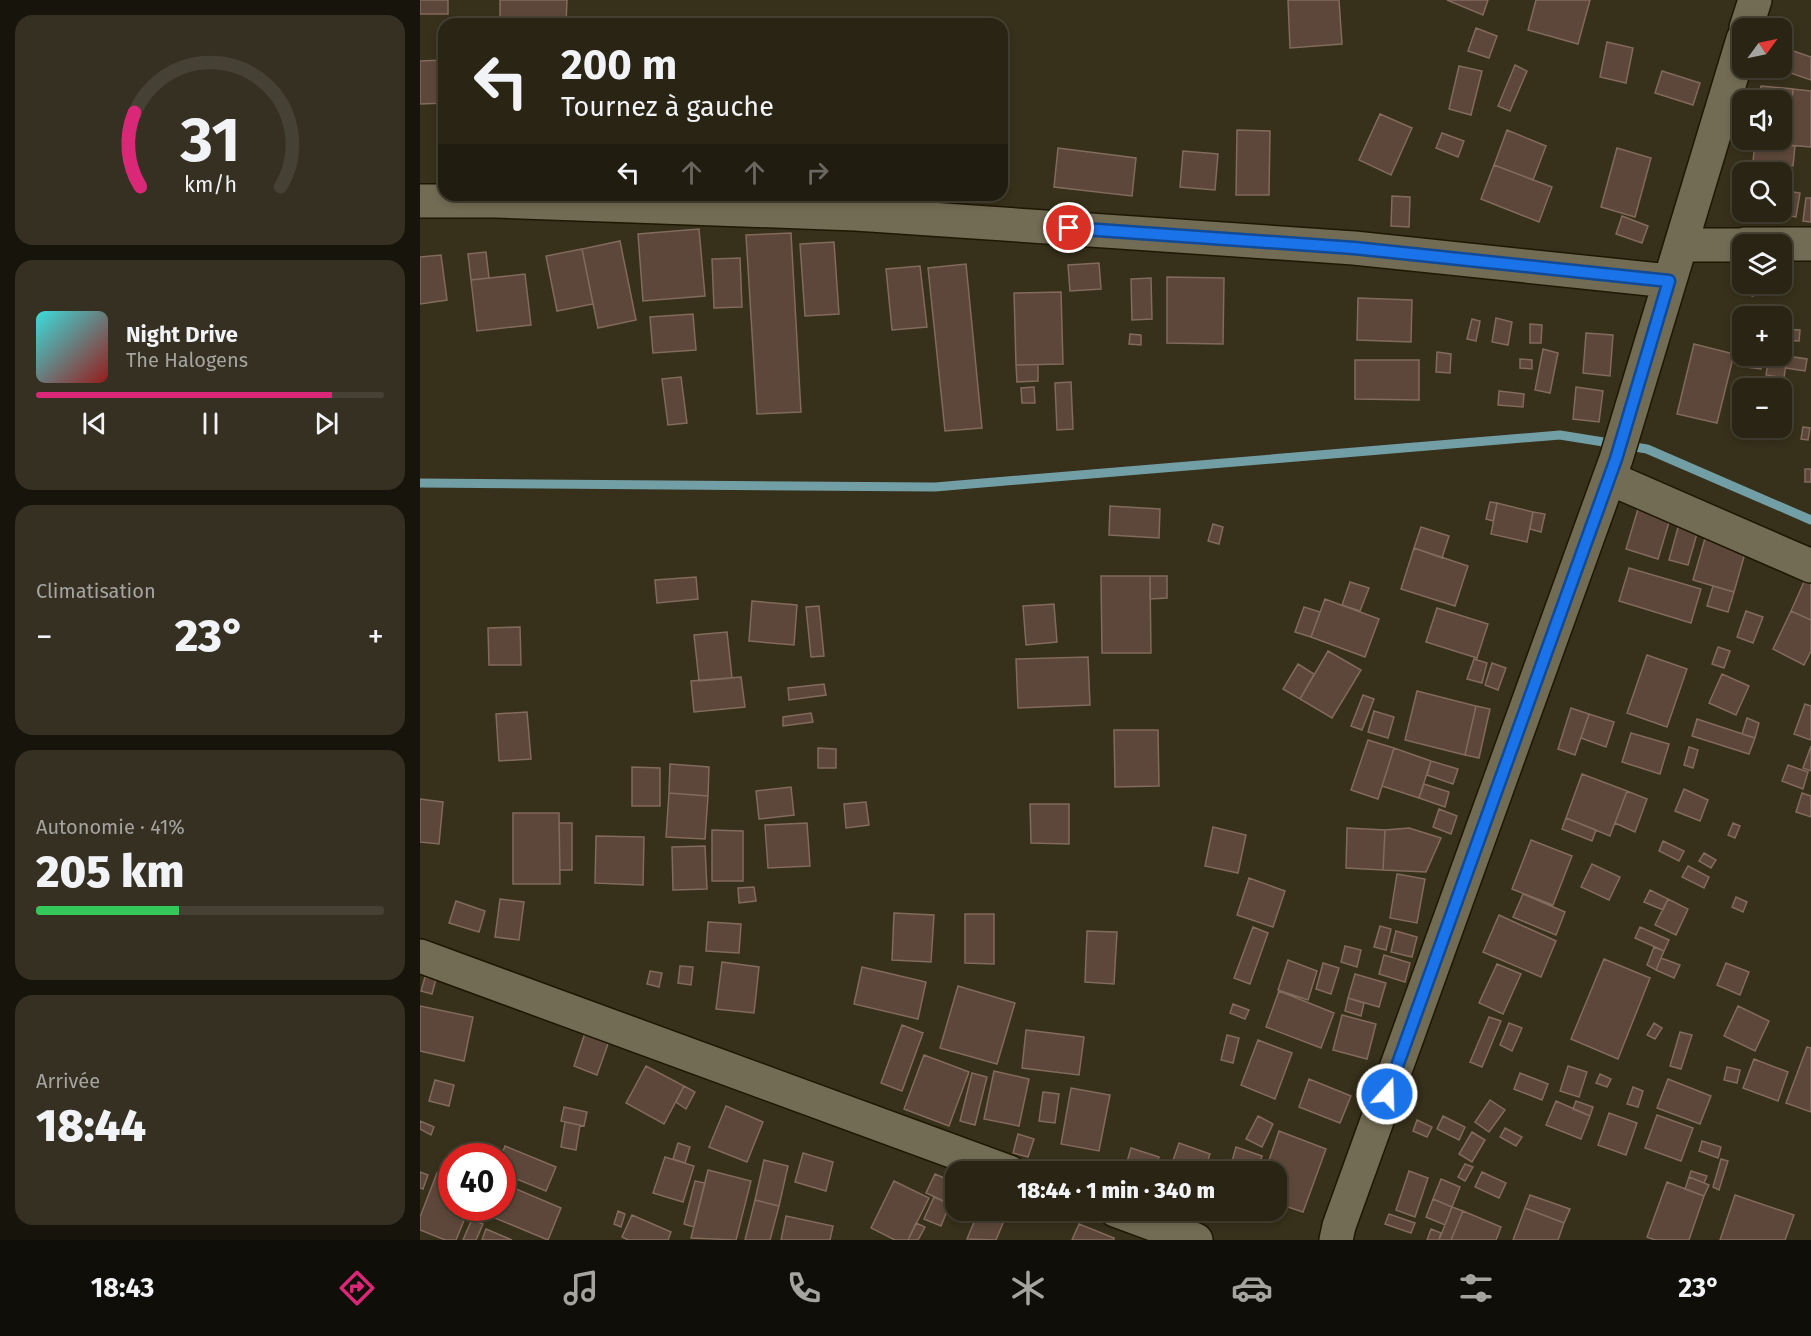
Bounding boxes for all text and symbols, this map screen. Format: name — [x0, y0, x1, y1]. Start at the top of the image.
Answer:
north arrow — [1732, 18, 1792, 78]
map controls — [1732, 18, 1792, 438]
text: 200 m — [561, 40, 677, 90]
icon: left — [462, 42, 540, 120]
button: sound — [1732, 90, 1792, 150]
text: Tournez à gauche — [561, 91, 774, 123]
text: 31 — [179, 103, 240, 178]
icon: left — [612, 156, 645, 189]
icon: ahead — [675, 156, 708, 189]
icon: ahead — [738, 156, 771, 189]
icon: right — [801, 156, 834, 189]
button: search — [1732, 162, 1792, 222]
text: km/h — [183, 172, 237, 198]
pin — [1043, 202, 1094, 253]
icon: arrive — [1052, 211, 1085, 244]
button: layers — [1732, 234, 1792, 294]
button: + — [1732, 306, 1792, 366]
text: Night Drive — [126, 321, 238, 348]
text: The Halogens — [126, 348, 248, 372]
button: − — [1732, 378, 1792, 438]
icon: previous — [78, 407, 111, 440]
icon: pause — [194, 407, 227, 440]
icon: next — [310, 407, 343, 440]
text: Climatisation — [36, 579, 156, 603]
text: 23° — [175, 609, 245, 663]
text: − — [36, 617, 53, 657]
text: + — [368, 617, 384, 657]
text: Autonomie · 41% — [36, 815, 185, 839]
text: 205 km — [36, 845, 184, 899]
position arrow — [1355, 1062, 1419, 1126]
text: Arrivée — [36, 1069, 100, 1093]
text: 18:44 — [36, 1099, 146, 1153]
speed limit sign: 40 — [438, 1143, 516, 1221]
text: 18:44 · 1 min · 340 m — [1017, 1177, 1215, 1204]
icon: directions — [336, 1267, 378, 1309]
icon: music — [560, 1267, 602, 1309]
icon: phone — [783, 1267, 825, 1309]
icon: climate — [1007, 1267, 1049, 1309]
icon: car — [1231, 1267, 1273, 1309]
icon: filters — [1455, 1267, 1497, 1309]
text: 18:43 — [91, 1272, 154, 1304]
text: 23° — [1678, 1272, 1720, 1304]

